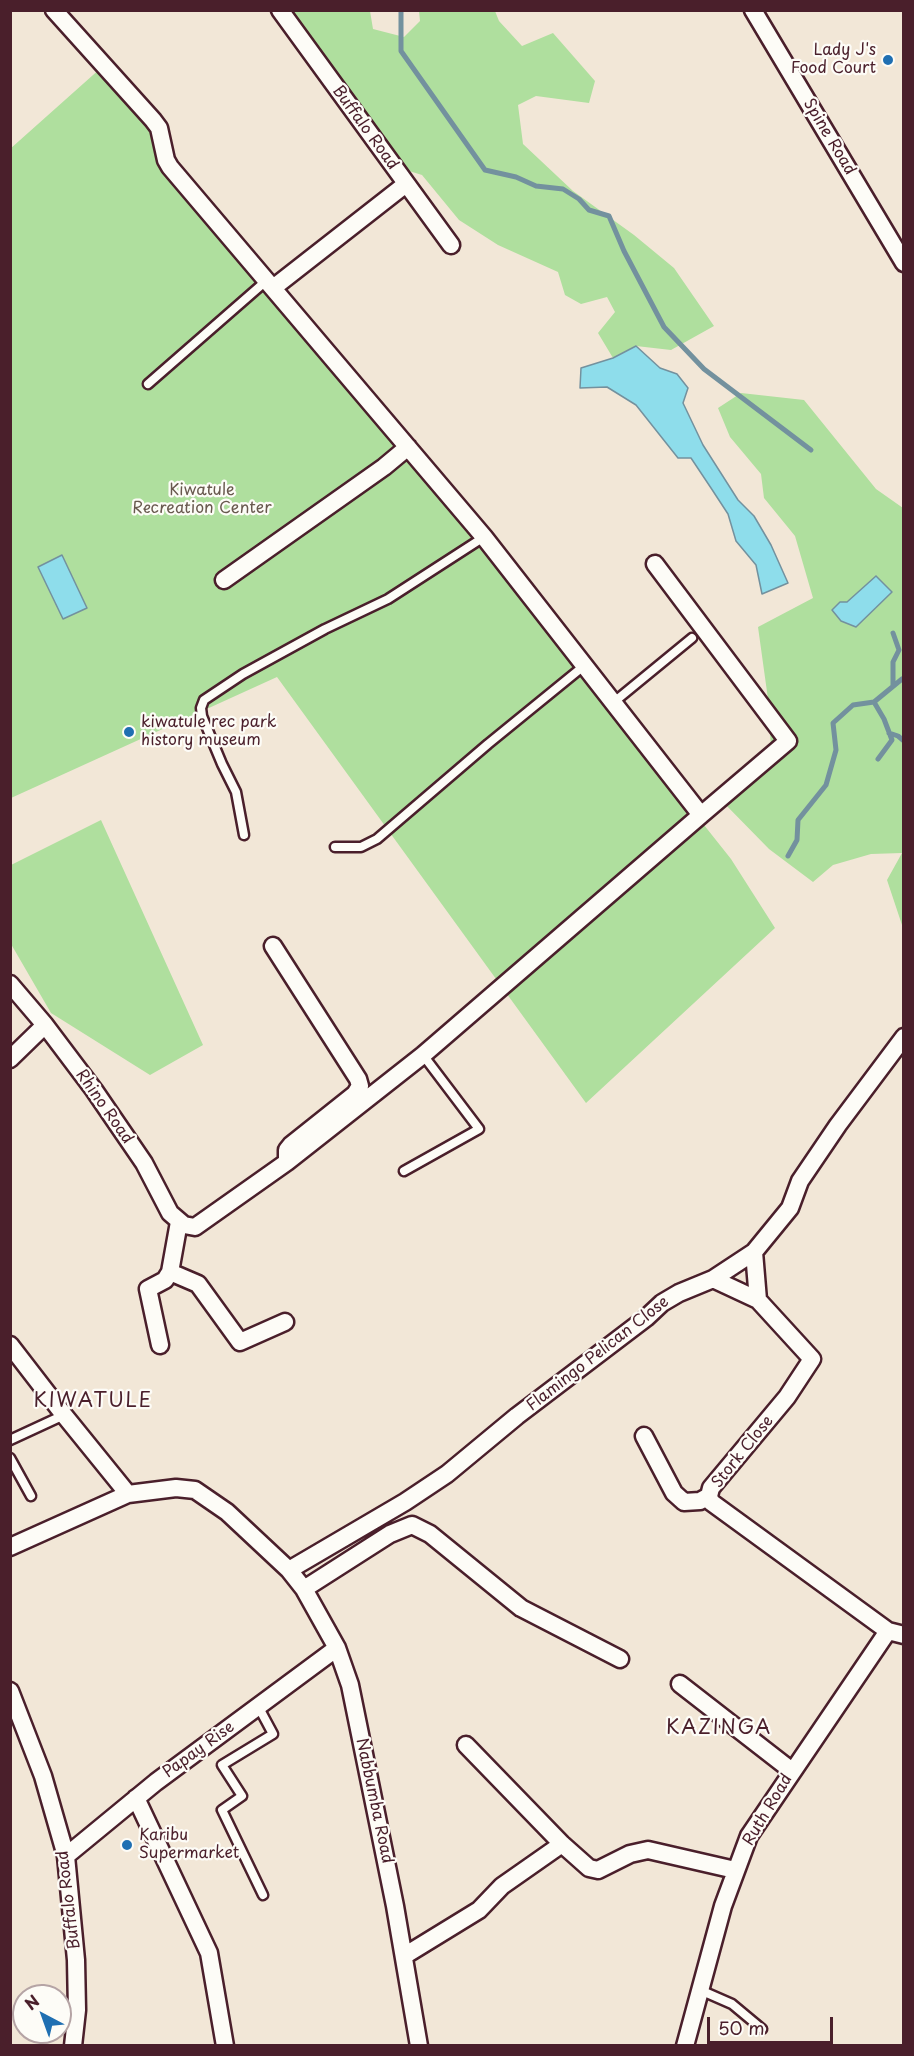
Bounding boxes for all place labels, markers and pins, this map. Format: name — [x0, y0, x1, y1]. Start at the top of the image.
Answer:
place label: Lady J's Food Court — [791, 41, 876, 79]
marker: Lady J's Food Court — [881, 53, 895, 67]
place label: kiwatule rec park history museum — [141, 713, 277, 751]
marker: kiwatule rec park history museum — [122, 725, 136, 739]
place label: Karibu Supermarket — [139, 1826, 239, 1864]
marker: Karibu Supermarket — [120, 1838, 134, 1852]

